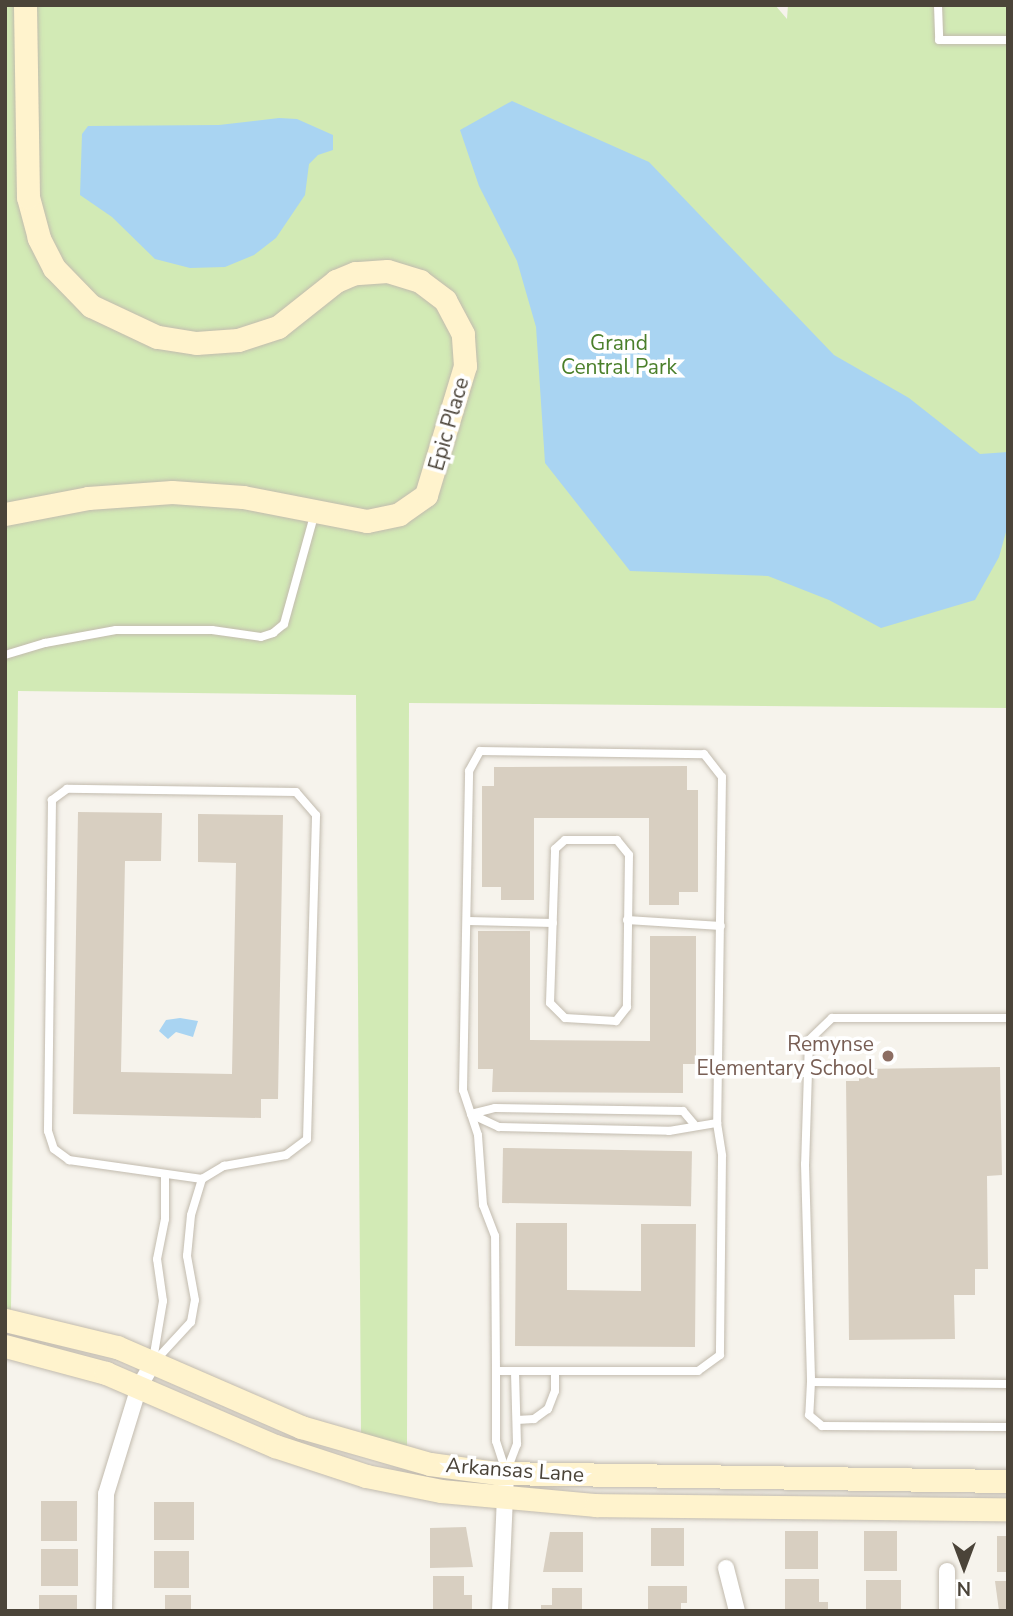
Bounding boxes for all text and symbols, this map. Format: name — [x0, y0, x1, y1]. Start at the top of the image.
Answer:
park label: Grand Central Park — [561, 330, 677, 380]
street label: Epic Place — [424, 374, 474, 474]
place label: Remynse Elementary School — [696, 1031, 874, 1081]
marker: Remynse Elementary School — [880, 1048, 896, 1064]
street label: Arkansas Lane — [445, 1453, 585, 1487]
north arrow — [929, 1532, 999, 1602]
text: N — [957, 1575, 971, 1601]

